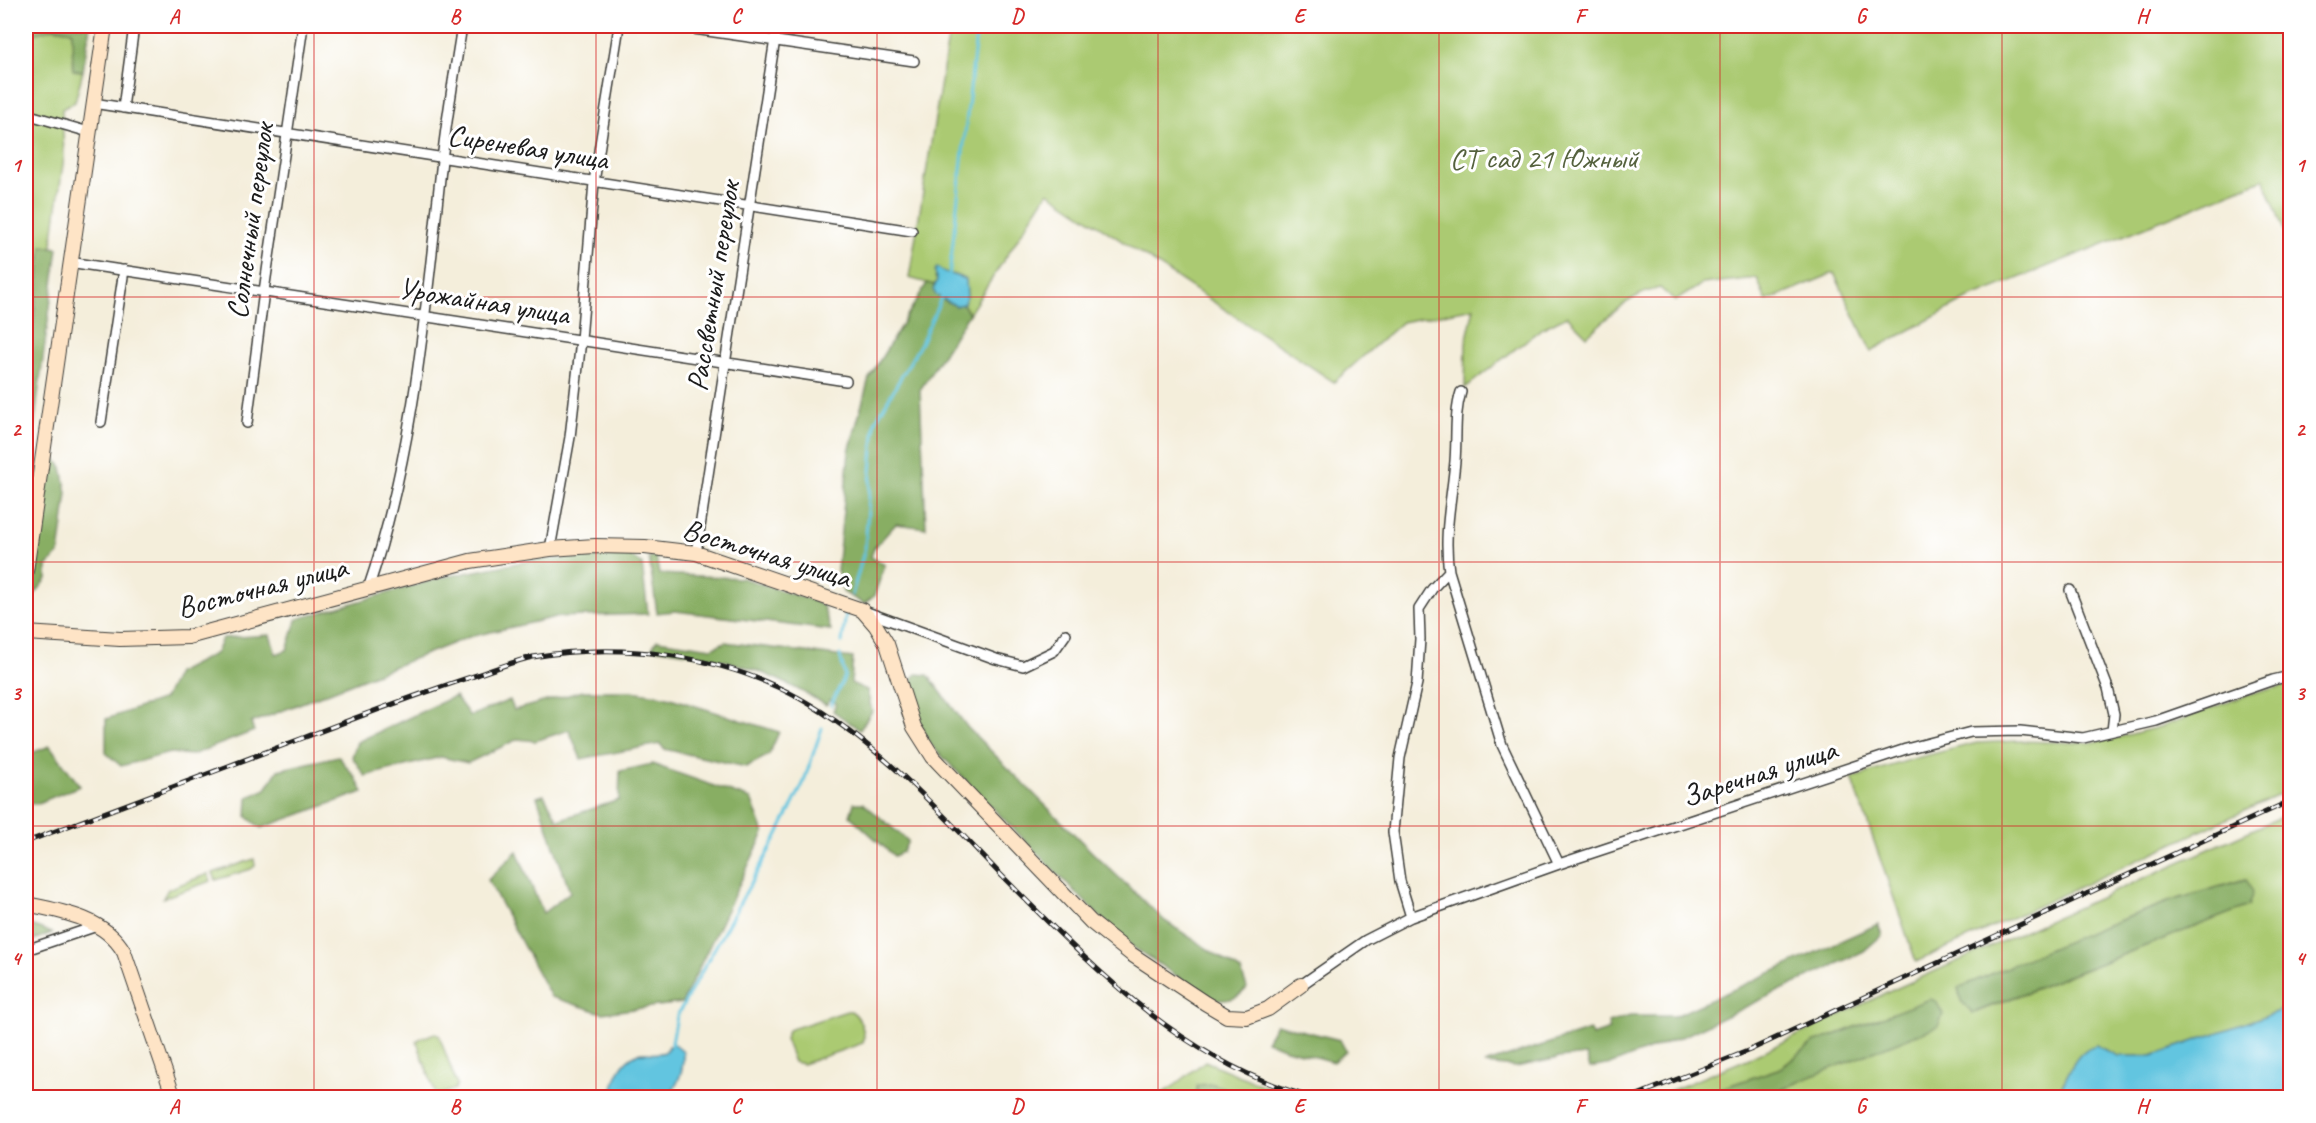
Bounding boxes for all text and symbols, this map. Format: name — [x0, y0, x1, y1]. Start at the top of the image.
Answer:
text: A — [169, 4, 181, 29]
text: B — [450, 4, 462, 29]
text: C — [731, 4, 743, 29]
text: D — [1011, 4, 1025, 29]
text: E — [1294, 4, 1308, 29]
text: F — [1575, 4, 1589, 29]
text: G — [1856, 4, 1869, 29]
text: H — [2136, 4, 2151, 29]
street label: Сиреневая улица — [445, 116, 613, 179]
street label: Солнечный переулок — [217, 118, 283, 321]
park label: СТ сад 21 Южный — [1450, 139, 1640, 177]
text: 1 — [12, 153, 23, 178]
text: 1 — [2296, 153, 2307, 178]
street label: Рассветный переулок — [678, 175, 749, 394]
street label: Урожайная улица — [396, 269, 574, 334]
text: 2 — [12, 417, 23, 442]
text: 2 — [2296, 417, 2307, 442]
street label: Восточная улица — [678, 509, 857, 597]
street label: Восточная улица — [173, 547, 353, 626]
text: 3 — [12, 681, 23, 706]
text: 3 — [2296, 681, 2307, 706]
street label: Заречная улица — [1677, 730, 1843, 816]
text: 4 — [12, 946, 24, 971]
text: 4 — [2296, 946, 2308, 971]
text: A — [169, 1094, 181, 1119]
text: B — [450, 1094, 462, 1119]
text: C — [731, 1094, 743, 1119]
text: D — [1011, 1094, 1025, 1119]
text: E — [1294, 1094, 1308, 1119]
text: F — [1575, 1094, 1589, 1119]
text: G — [1856, 1094, 1869, 1119]
text: H — [2136, 1094, 2151, 1119]

